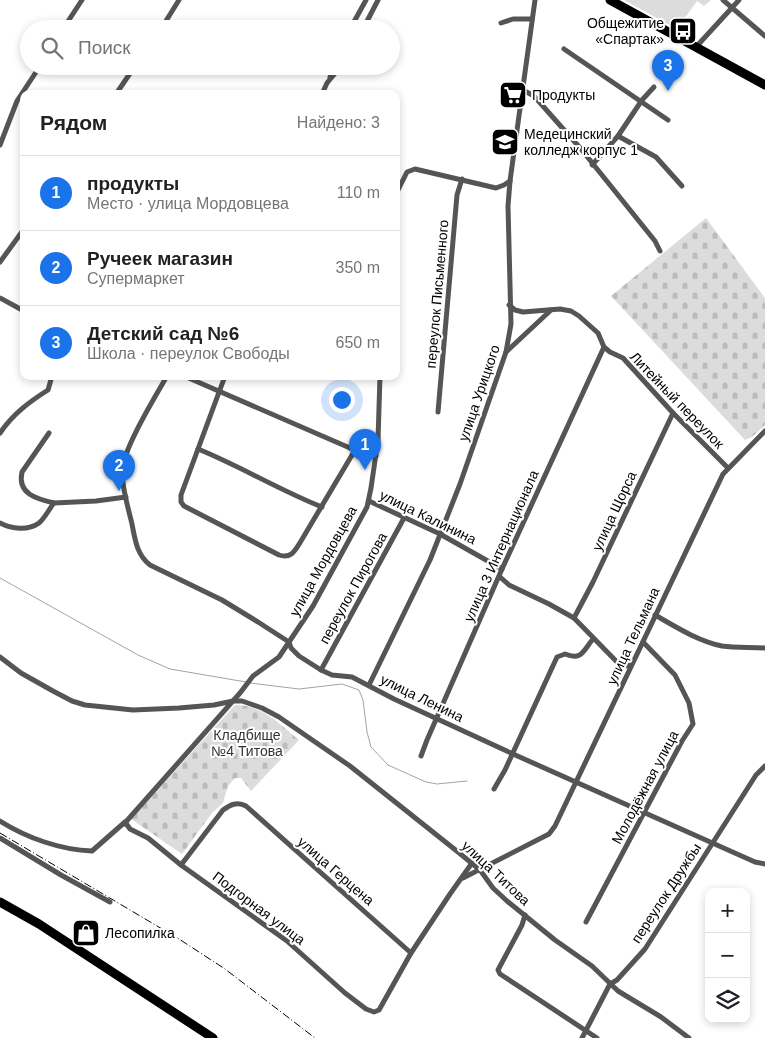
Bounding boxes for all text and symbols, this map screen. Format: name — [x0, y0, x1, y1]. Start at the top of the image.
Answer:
place label: Общежитие «Спартак» — [587, 15, 664, 47]
bus stop icon: Общежитие «Спартак» — [668, 16, 698, 46]
search box — [20, 20, 400, 75]
icon: search — [38, 34, 66, 62]
text: Поиск — [78, 37, 131, 58]
pin: 3 — [652, 50, 684, 91]
supermarket icon: Продукты — [498, 80, 528, 110]
place label: Продукты — [532, 87, 595, 103]
text: Рядом — [40, 111, 107, 134]
text: Найдено: 3 — [297, 114, 380, 131]
place label: Медецинский колледж корпус 1 — [524, 126, 638, 158]
school or university icon: Медецинский колледж корпус 1 — [490, 127, 520, 157]
text: продукты — [87, 173, 179, 194]
text: 1 — [52, 184, 60, 201]
text: 110 m — [337, 184, 380, 201]
text: Место · улица Мордовцева — [87, 195, 289, 212]
street label: переулок Письменного — [423, 219, 451, 369]
text: Ручеек магазин — [87, 248, 233, 269]
text: 2 — [52, 259, 60, 276]
text: 350 m — [336, 259, 380, 276]
text: Супермаркет — [87, 270, 185, 287]
text: Детский сад №6 — [87, 323, 239, 344]
text: 3 — [52, 334, 60, 351]
text: 650 m — [336, 334, 380, 351]
street label: улица Урицкого — [455, 342, 503, 443]
text: Школа · переулок Свободы — [87, 345, 290, 362]
street label: Литейный переулок — [627, 348, 728, 452]
your location — [329, 387, 355, 413]
pin: 1 — [349, 429, 381, 470]
pin: 2 — [103, 450, 135, 491]
street label: улица 3 Интернационала — [460, 468, 542, 624]
street label: улица Щорса — [589, 469, 639, 553]
street label: улица Калинина — [377, 487, 479, 547]
street label: улица Мордовцева — [286, 503, 360, 619]
street label: переулок Пирогова — [316, 529, 390, 646]
street label: улица Тельмана — [603, 584, 663, 687]
street label: улица Ленина — [378, 671, 466, 725]
park label: Кладбище №4 Титова — [211, 727, 283, 759]
street label: Молодёжная улица — [608, 727, 682, 846]
street label: улица Герцена — [295, 834, 378, 909]
street label: улица Титова — [459, 837, 534, 909]
street label: переулок Дружбы — [628, 840, 704, 946]
street label: Подгорная улица — [210, 868, 309, 948]
map controls — [705, 888, 750, 1023]
button: + — [705, 888, 750, 933]
shop icon: Лесопилка — [71, 918, 101, 948]
place label: Лесопилка — [105, 925, 175, 941]
button: − — [705, 933, 750, 978]
button: layers — [705, 978, 750, 1023]

